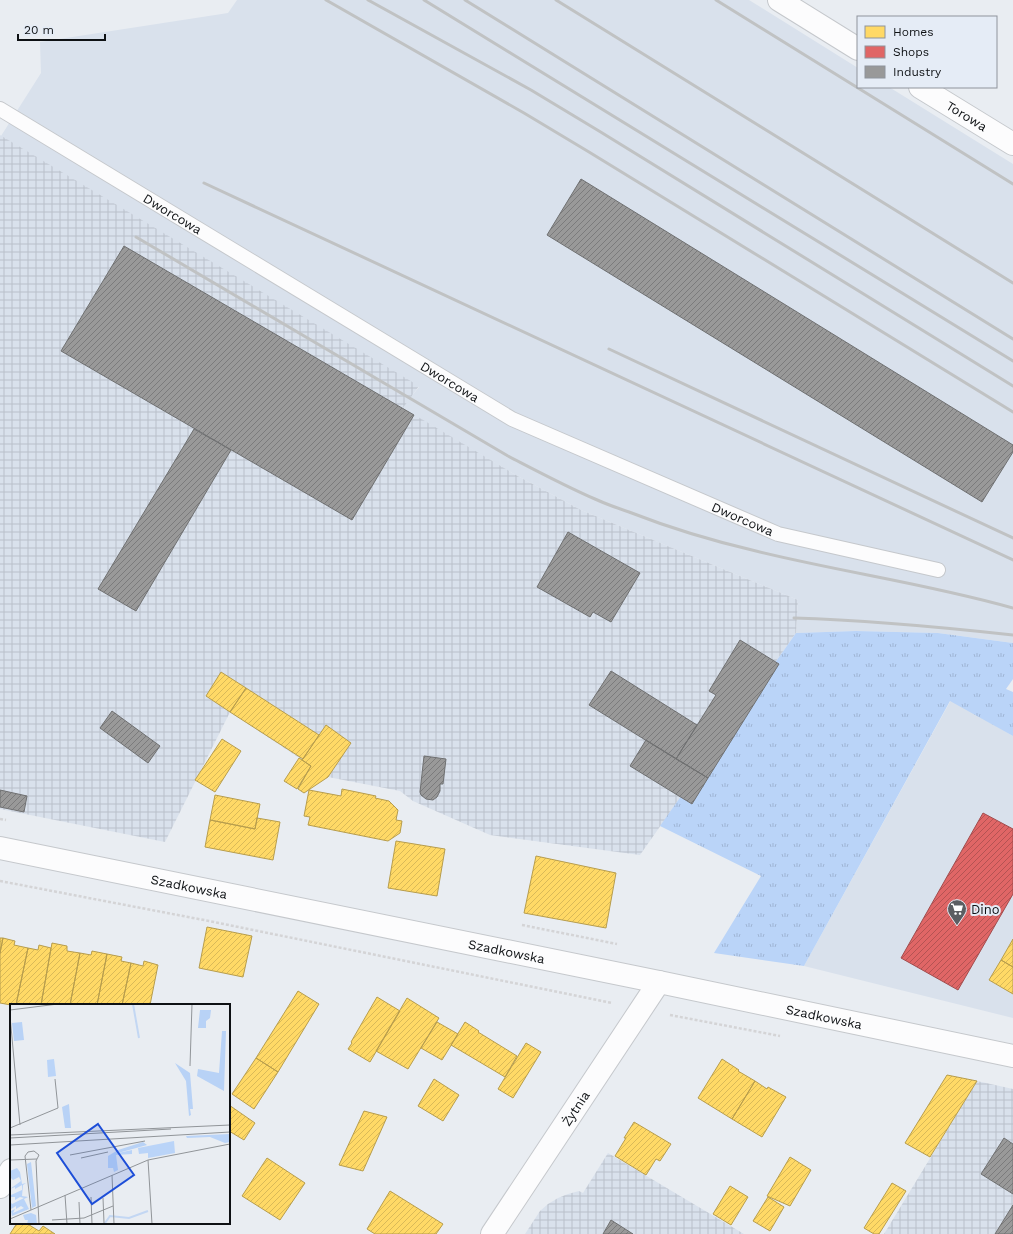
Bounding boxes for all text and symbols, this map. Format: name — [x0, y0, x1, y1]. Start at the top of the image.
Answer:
scale bar — [18, 16, 105, 42]
legend — [857, 16, 997, 88]
text: 20 m — [24, 23, 54, 37]
text: Homes — [893, 25, 934, 39]
text: Shops — [893, 45, 929, 59]
text: Industry — [893, 65, 942, 79]
street label: Torowa — [944, 98, 990, 135]
street label: Dworcowa — [141, 191, 205, 238]
street label: Dworcowa — [418, 358, 482, 406]
street label: Dworcowa — [709, 499, 776, 539]
street label: Szadkowska — [149, 872, 229, 902]
supermarket icon: Dino — [946, 898, 968, 926]
place label: Dino — [971, 902, 1000, 917]
street label: Szadkowska — [467, 936, 547, 967]
street label: Szadkowska — [784, 1002, 864, 1032]
inset map — [10, 1004, 230, 1224]
street label: Żytnia — [559, 1088, 593, 1129]

